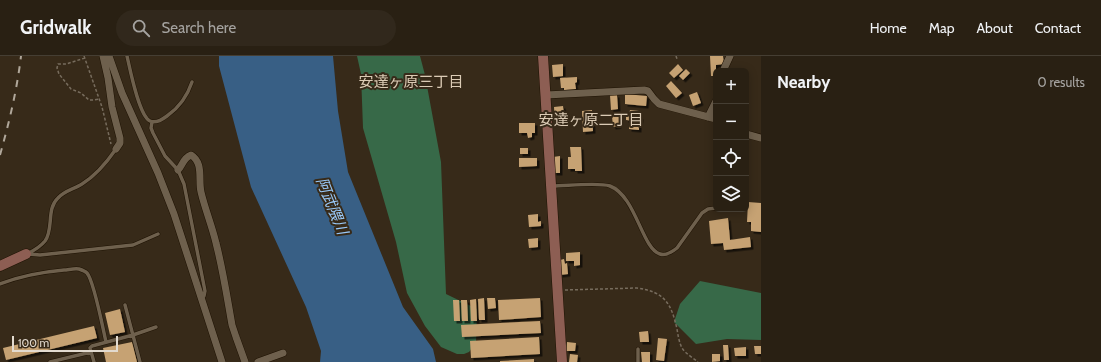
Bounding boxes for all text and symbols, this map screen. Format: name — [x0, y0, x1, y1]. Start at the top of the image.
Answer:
search box — [116, 10, 396, 46]
text: Gridwalk — [20, 16, 92, 39]
icon: search — [130, 17, 152, 39]
text: Search here — [162, 19, 236, 37]
text: Home — [870, 19, 907, 37]
text: Map — [929, 19, 954, 37]
text: About — [976, 19, 1013, 37]
text: Contact — [1035, 19, 1081, 37]
map controls — [713, 68, 749, 212]
button: + — [713, 68, 749, 104]
text: Nearby — [777, 72, 830, 92]
district label: 安達ヶ原三丁目 — [358, 73, 464, 91]
text: 0 results — [1037, 74, 1085, 90]
button: − — [713, 104, 749, 140]
district label: 安達ヶ原二丁目 — [538, 111, 644, 129]
button: locate — [713, 140, 749, 176]
water label: 阿武隈川 — [312, 175, 352, 239]
button: layers — [713, 176, 749, 212]
scale bar — [12, 334, 118, 353]
text: 100 m — [18, 336, 49, 350]

